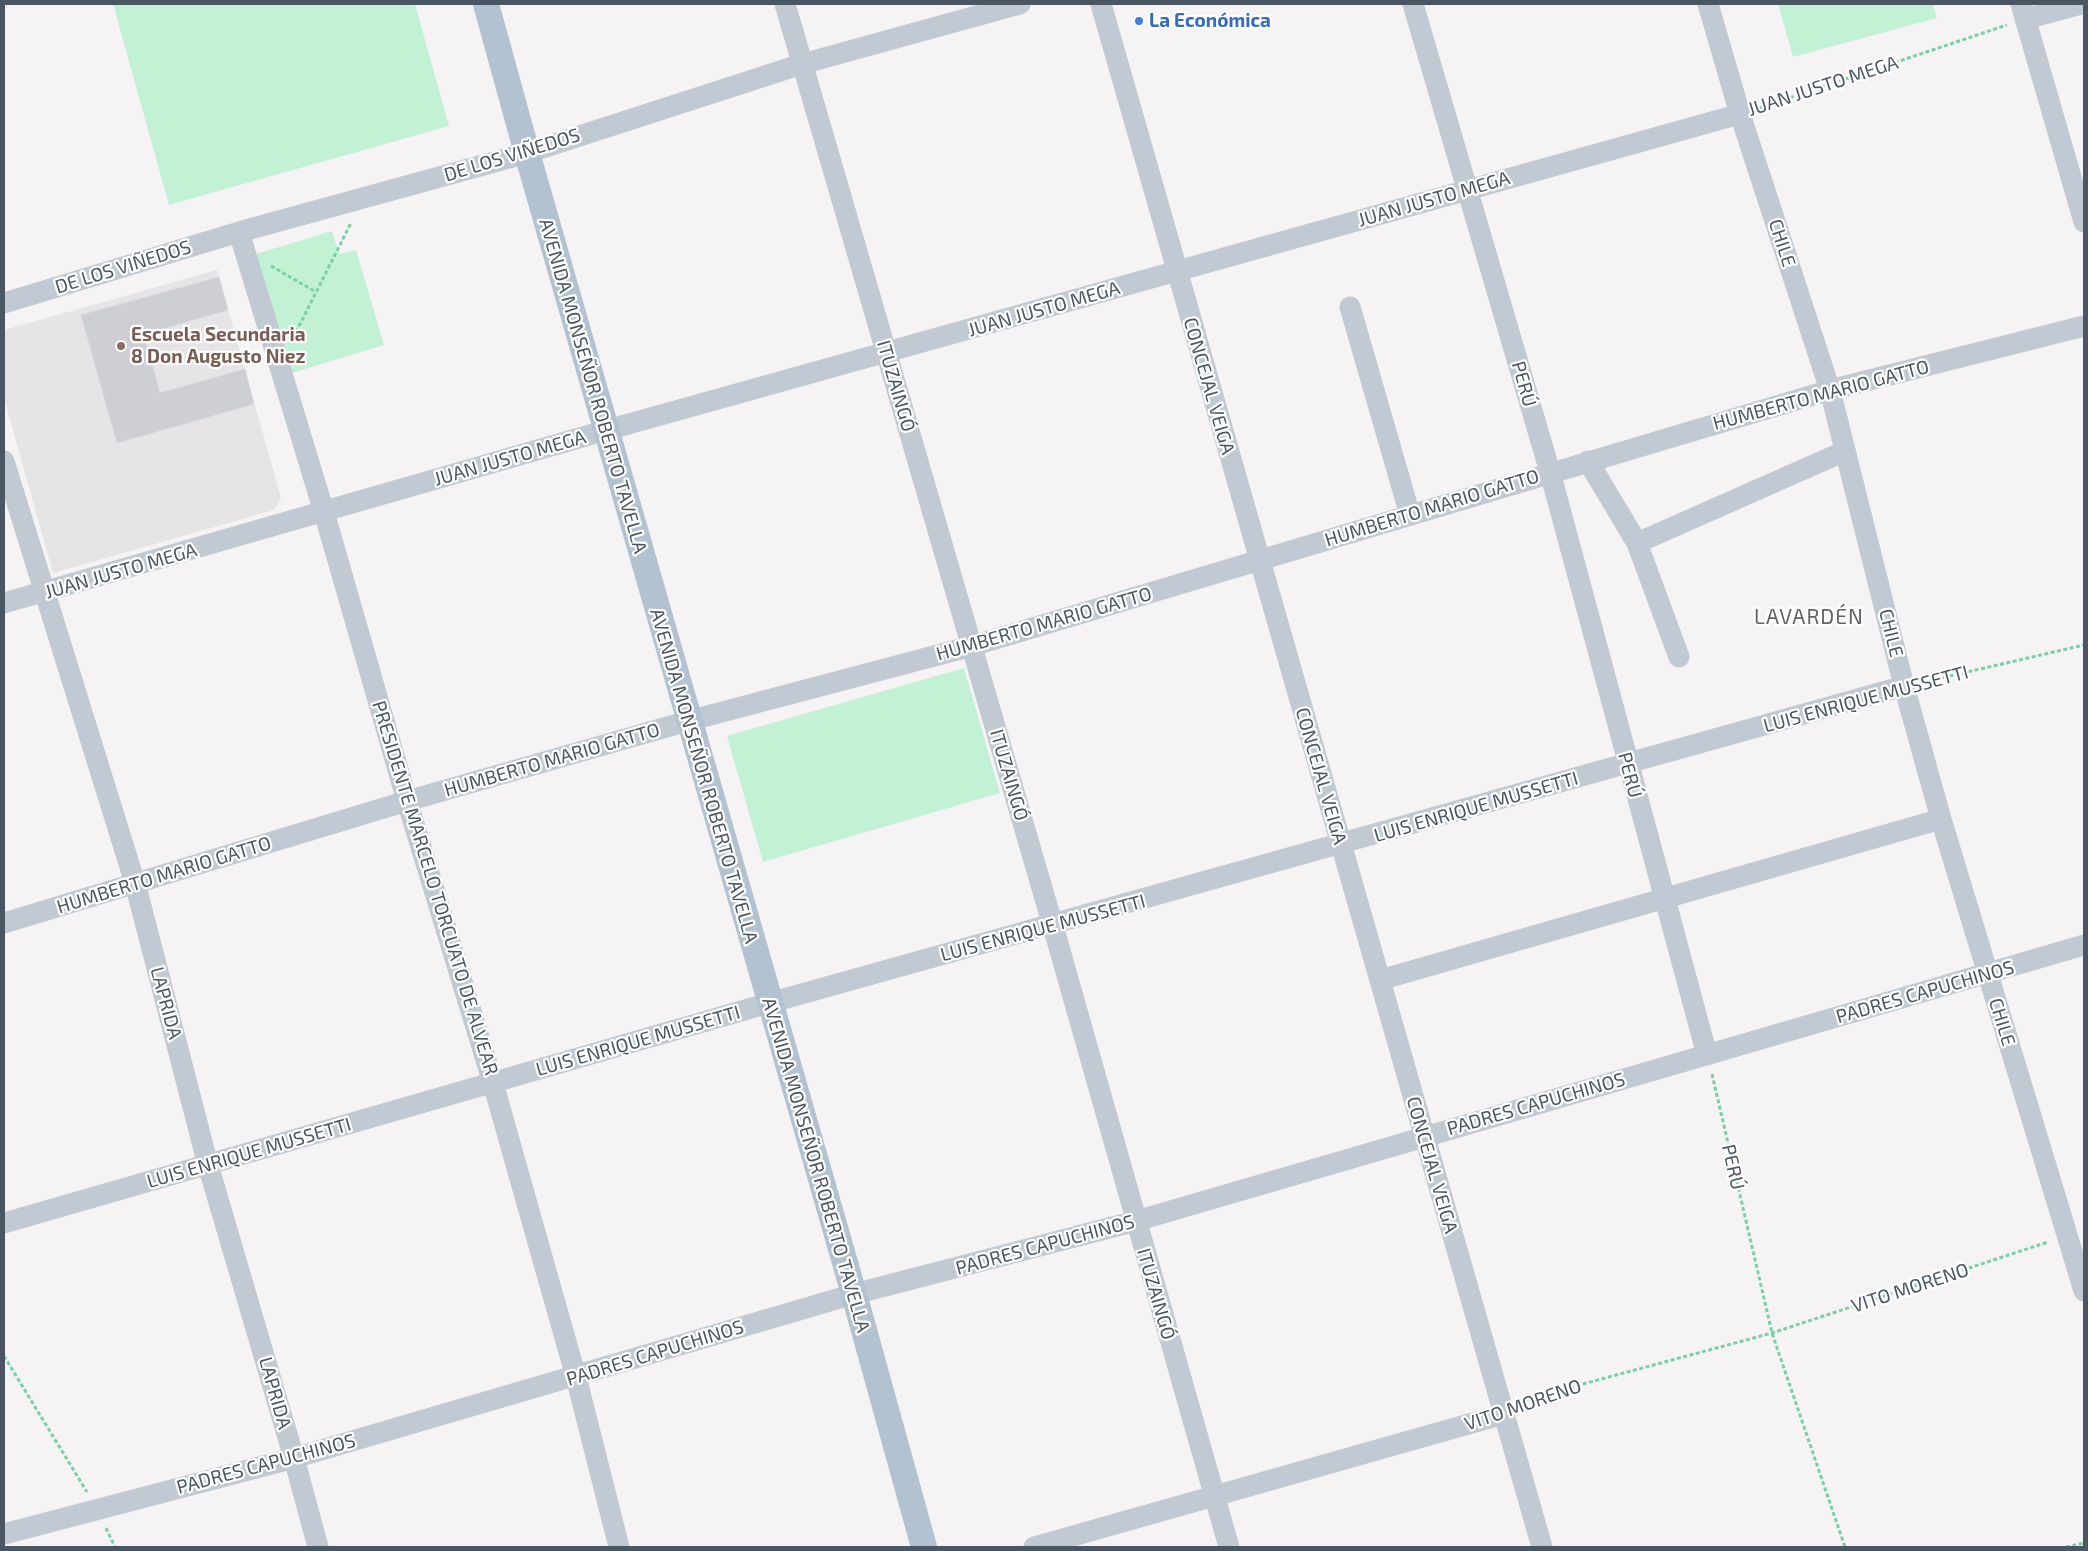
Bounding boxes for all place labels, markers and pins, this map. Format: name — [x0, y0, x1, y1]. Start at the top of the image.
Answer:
place label: La Económica — [1149, 10, 1271, 32]
marker: La Económica — [1133, 15, 1145, 27]
place label: Escuela Secundaria 8 Don Augusto Niez — [131, 324, 305, 368]
marker: Escuela Secundaria 8 Don Augusto Niez — [115, 340, 127, 352]

